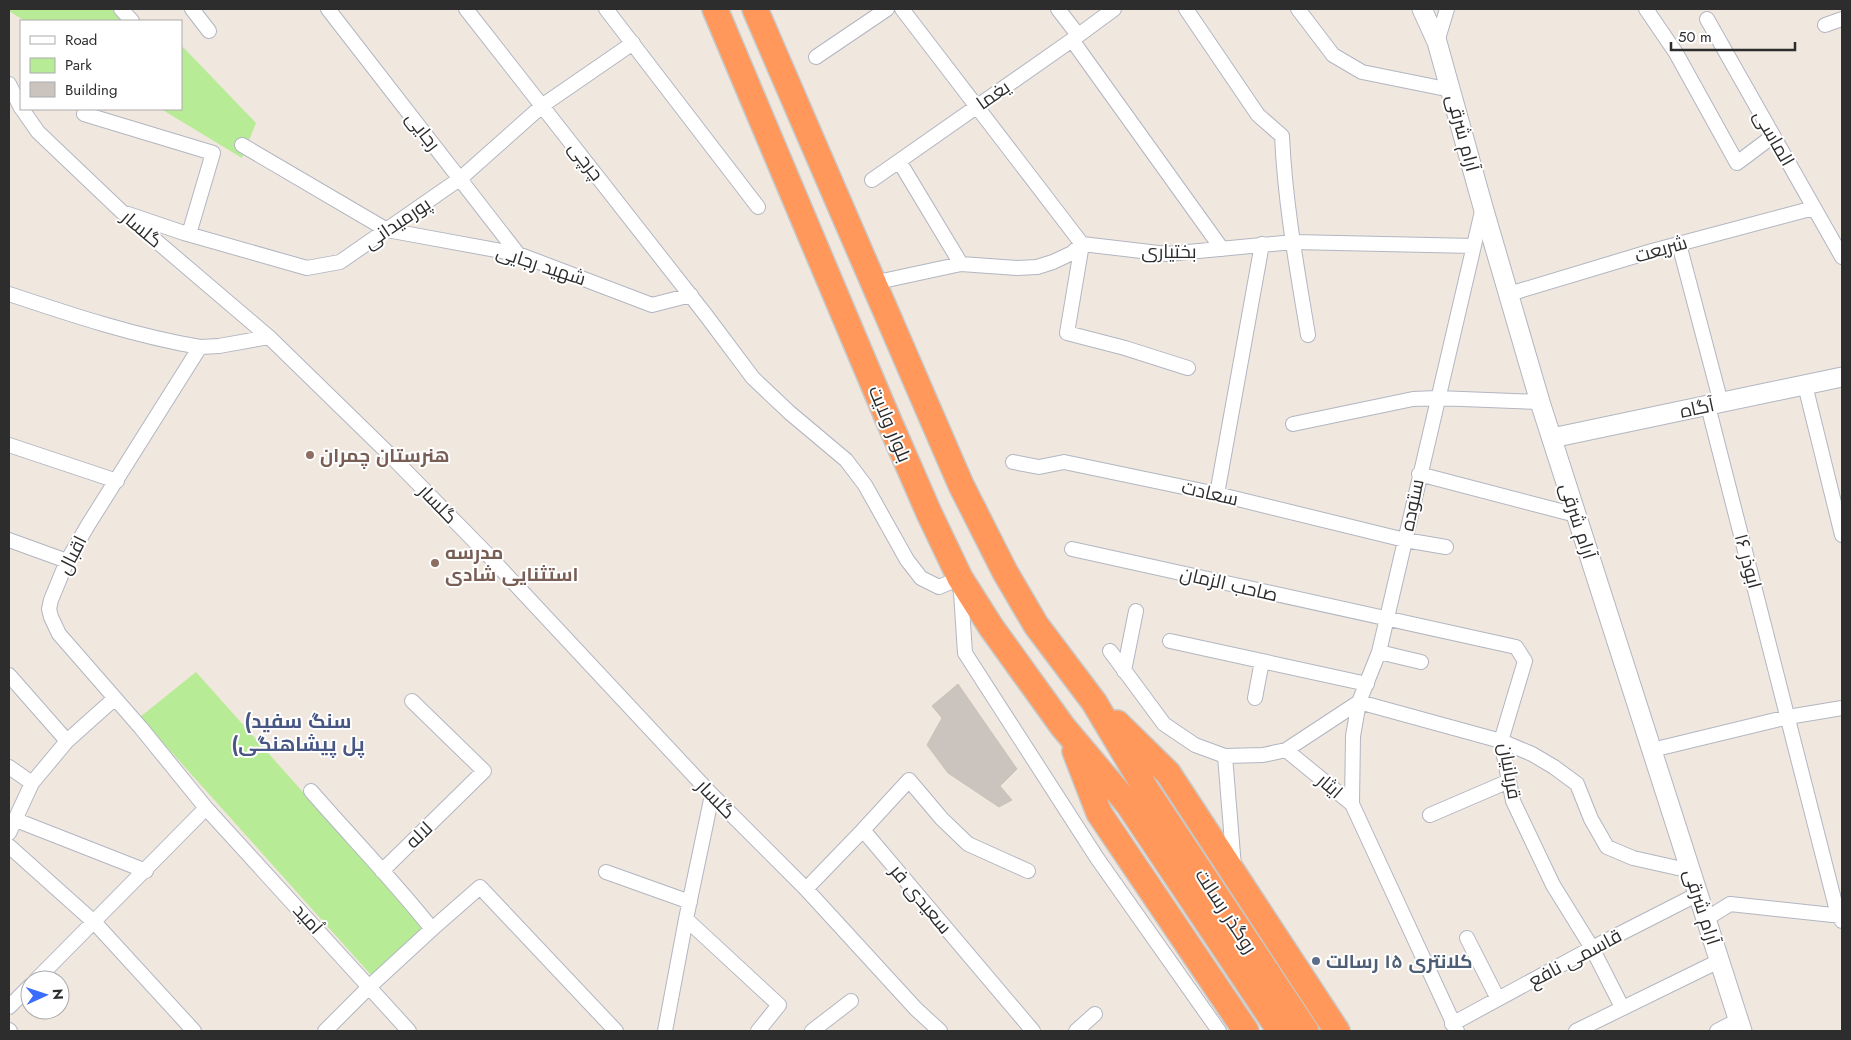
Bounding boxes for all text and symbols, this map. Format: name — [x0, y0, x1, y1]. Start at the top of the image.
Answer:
legend — [20, 20, 182, 110]
scale bar — [1671, 20, 1795, 52]
text: 50 m — [1678, 26, 1712, 48]
text: Road — [65, 29, 97, 51]
text: Park — [65, 54, 92, 76]
street label: یغما — [971, 74, 1015, 116]
text: Building — [65, 79, 117, 101]
street label: آرام شرقی — [1440, 92, 1486, 174]
street label: الماسی — [1747, 105, 1801, 171]
street label: رجایی — [399, 106, 447, 156]
street label: چرچی — [562, 136, 610, 186]
street label: پورمیدانی — [358, 191, 436, 255]
street label: گلسار — [115, 203, 168, 254]
street label: شریعت — [1631, 229, 1691, 269]
street label: شهید رجایی — [493, 238, 589, 292]
street label: بختیاری — [1141, 238, 1197, 265]
street label: بلوار ولایت — [862, 381, 918, 467]
street label: آگاه — [1677, 391, 1717, 425]
place label: هنرستان چمران — [320, 442, 450, 469]
marker: هنرستان چمران — [304, 449, 316, 461]
street label: سعادت — [1179, 473, 1241, 513]
street label: ستوده — [1393, 476, 1431, 534]
street label: گلسار — [412, 477, 464, 530]
street label: آرام شرقی — [1553, 480, 1603, 562]
street label: ابوذر ۱۶ — [1728, 530, 1768, 592]
street label: اقبال — [51, 531, 93, 579]
place label: مدرسه استثنایی شادی — [445, 539, 579, 588]
marker: مدرسه استثنایی شادی — [429, 557, 441, 569]
street label: صاحب الزمان — [1178, 560, 1280, 608]
district label: (سنگ سفید (پل پیشاهنگی — [232, 707, 365, 759]
street label: قربانیان — [1492, 741, 1528, 801]
street label: ایثار — [1310, 767, 1349, 805]
street label: گلسار — [690, 772, 742, 825]
street label: لاله — [399, 815, 439, 855]
street label: سعیدی فر — [883, 858, 958, 940]
street label: روگذر رسالت — [1189, 863, 1263, 959]
street label: آرام شرقی — [1677, 866, 1727, 948]
street label: اُمید — [287, 898, 329, 940]
street label: قاسمی نافع — [1523, 922, 1627, 994]
place label: کلانتری ۱۵ رسالت — [1326, 948, 1473, 975]
marker: کلانتری ۱۵ رسالت — [1310, 955, 1322, 967]
north arrow — [20, 970, 70, 1020]
text: N — [48, 988, 68, 1000]

